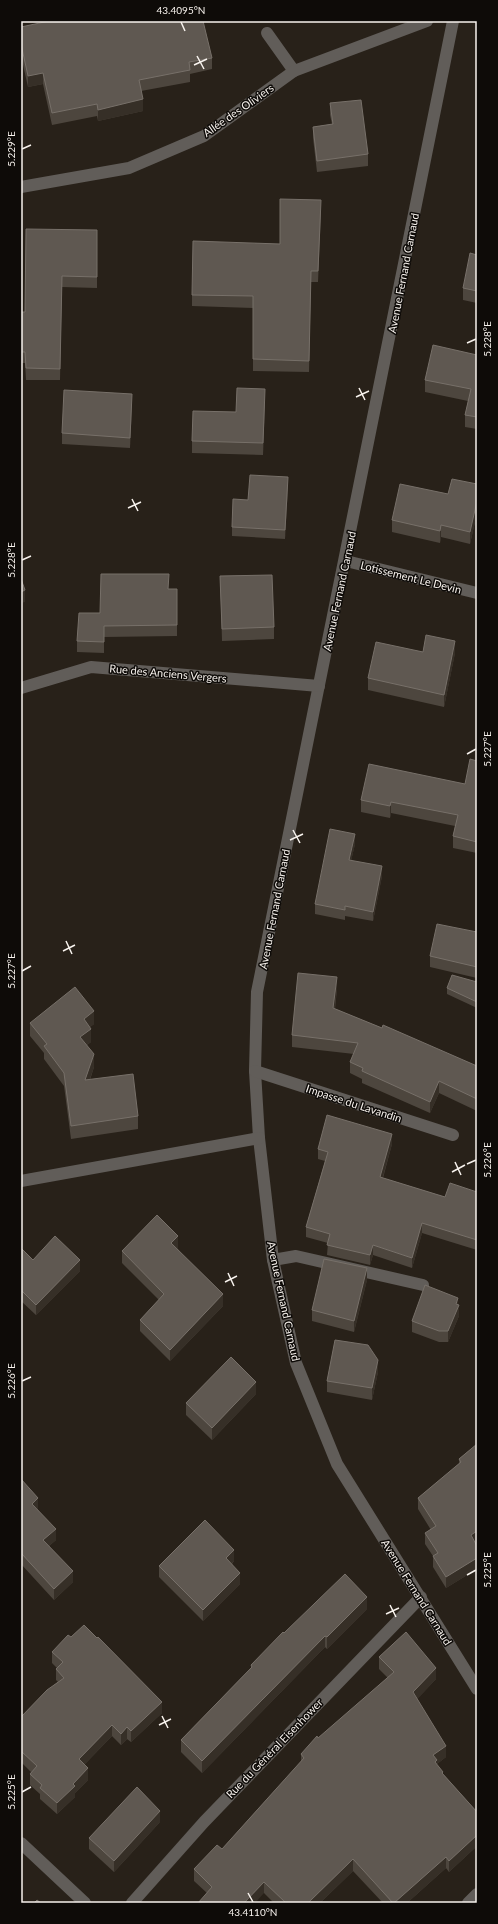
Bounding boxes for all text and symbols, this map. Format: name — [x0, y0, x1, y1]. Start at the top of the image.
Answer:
text: 43.4095°N — [157, 4, 205, 16]
street label: Allée des Oliviers — [200, 81, 276, 139]
text: 5.229°E — [5, 131, 17, 167]
street label: Avenue Fernand Carnaud — [385, 212, 421, 334]
text: 5.228°E — [481, 321, 493, 357]
street label: Avenue Fernand Carnaud — [320, 530, 358, 652]
text: 5.228°E — [5, 542, 17, 578]
street label: Lotissement Le Devin — [359, 558, 463, 596]
street label: Rue des Anciens Vergers — [109, 661, 227, 685]
text: 5.227°E — [481, 731, 493, 767]
street label: Avenue Fernand Carnaud — [256, 848, 292, 970]
text: 5.227°E — [5, 953, 17, 989]
street label: Impasse du Lavandin — [304, 1081, 404, 1125]
text: 5.226°E — [481, 1142, 493, 1178]
street label: Avenue Fernand Carnaud — [265, 1240, 303, 1362]
text: 5.226°E — [5, 1363, 17, 1399]
street label: Avenue Fernand Carnaud — [379, 1537, 455, 1647]
text: 5.225°E — [481, 1552, 493, 1588]
street label: Rue du Général Eisenhower — [223, 1696, 325, 1800]
text: 5.225°E — [5, 1774, 17, 1810]
text: 43.4110°N — [229, 1906, 277, 1918]

